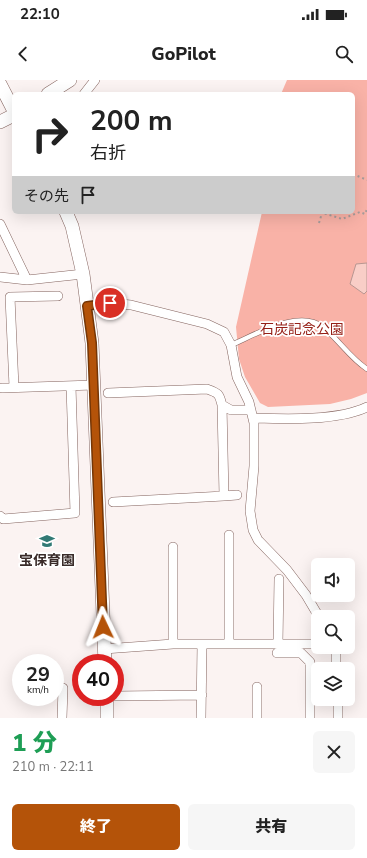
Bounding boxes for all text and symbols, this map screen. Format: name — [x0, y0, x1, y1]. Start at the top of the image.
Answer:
text: 22:10 — [20, 4, 60, 24]
text: GoPilot — [151, 42, 216, 66]
icon: back — [12, 43, 34, 65]
icon: search — [333, 43, 355, 65]
text: 200 m — [90, 102, 173, 140]
icon: right — [24, 108, 76, 160]
text: 右折 — [90, 141, 126, 165]
icon: arrive — [77, 184, 99, 206]
text: その先 — [24, 186, 69, 206]
pin — [93, 286, 127, 320]
icon: arrive — [99, 292, 121, 314]
park label: 石炭記念公園 — [260, 320, 344, 339]
school or university icon: 宝保育園 — [38, 532, 56, 550]
place label: 宝保育園 — [19, 551, 75, 570]
map controls — [311, 558, 355, 706]
button: sound — [311, 558, 355, 602]
position arrow — [82, 606, 124, 648]
button: search — [311, 610, 355, 654]
speed limit sign: 40 — [72, 654, 124, 706]
text: 29 — [26, 661, 50, 688]
button: layers — [311, 662, 355, 706]
text: km/h — [27, 683, 49, 697]
text: 1 分 — [12, 727, 57, 759]
button: close — [313, 731, 355, 773]
text: 210 m · 22:11 — [12, 758, 94, 776]
button: 終了 — [12, 804, 180, 850]
button: 共有 — [188, 804, 355, 850]

